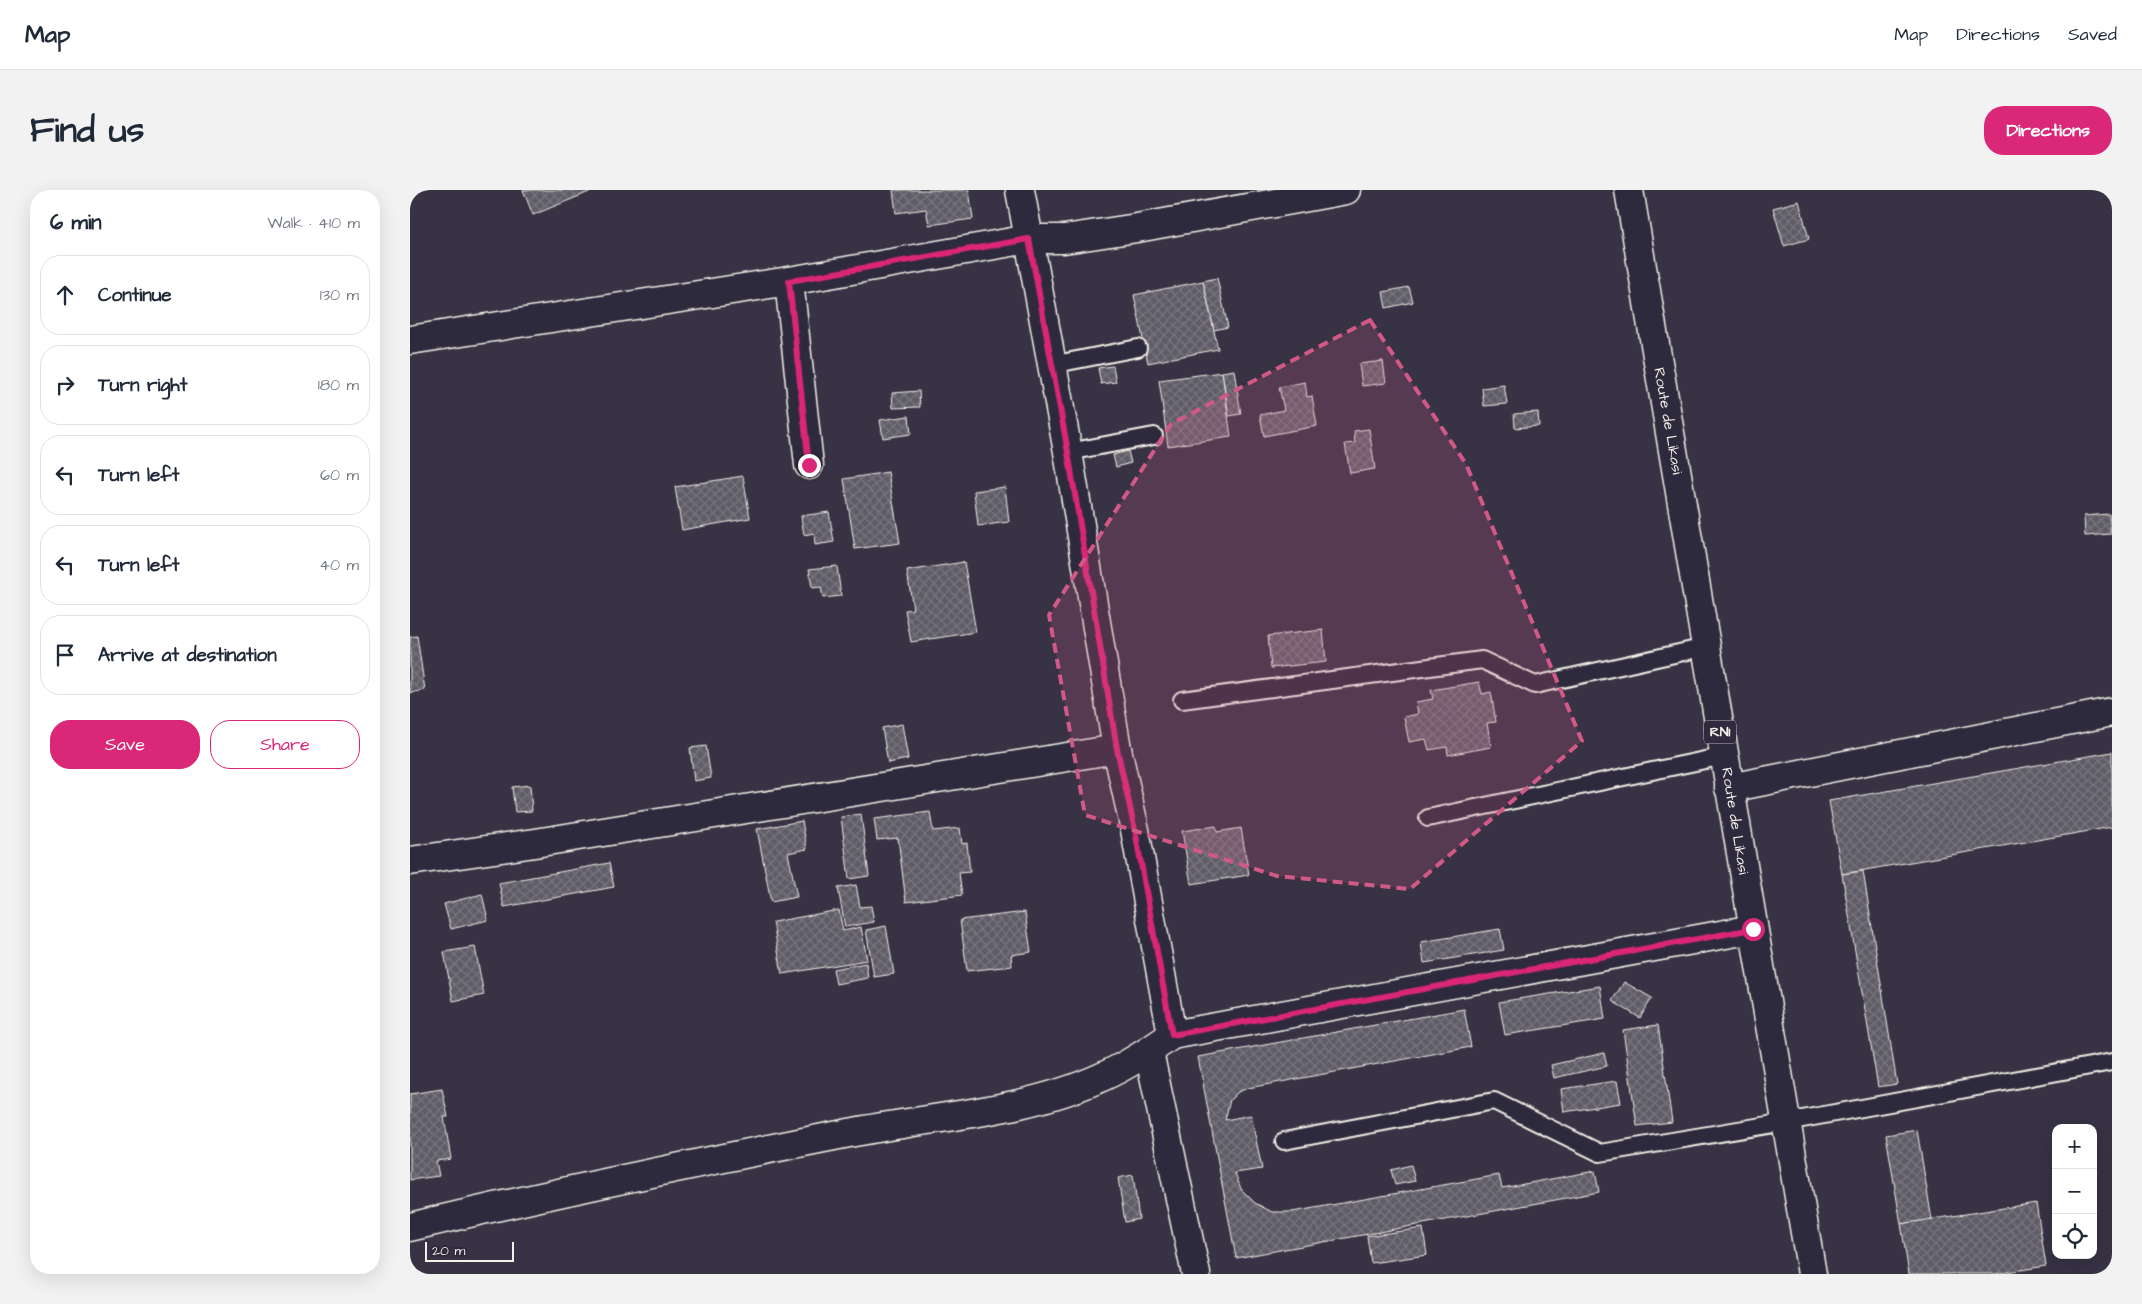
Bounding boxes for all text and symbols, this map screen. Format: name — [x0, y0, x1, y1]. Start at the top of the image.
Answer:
text: Map — [25, 18, 70, 52]
text: Map — [1894, 22, 1928, 47]
text: Directions — [1956, 22, 2040, 47]
text: Saved — [2068, 22, 2117, 47]
text: Find us — [30, 106, 144, 155]
button: Directions — [1984, 106, 2112, 155]
text: 6 min — [50, 208, 102, 237]
text: Walk · 410 m — [268, 212, 360, 234]
icon: ahead — [51, 281, 79, 309]
text: Continue — [98, 282, 172, 309]
text: 130 m — [320, 284, 359, 306]
street label: Route de Likasi — [1648, 366, 1688, 477]
icon: right — [51, 371, 79, 399]
text: Turn right — [98, 372, 187, 399]
text: 180 m — [318, 374, 359, 396]
route end — [798, 454, 821, 477]
icon: left — [51, 461, 79, 489]
text: Turn left — [98, 462, 179, 489]
text: 60 m — [320, 464, 359, 486]
icon: left — [51, 551, 79, 579]
text: Turn left — [98, 552, 179, 579]
text: 40 m — [319, 554, 359, 576]
icon: arrive — [51, 641, 79, 669]
text: Arrive at destination — [98, 642, 277, 669]
button: Save — [50, 720, 200, 769]
button: Share — [210, 720, 360, 769]
road number: RN1 — [1704, 720, 1736, 744]
street label: Route de Likasi — [1716, 766, 1754, 877]
route start — [1742, 918, 1765, 941]
map controls — [2052, 1124, 2097, 1259]
button: + — [2052, 1124, 2097, 1169]
button: − — [2052, 1169, 2097, 1214]
button: locate — [2052, 1214, 2097, 1259]
scale bar — [425, 1239, 514, 1262]
text: 20 m — [432, 1241, 465, 1261]

